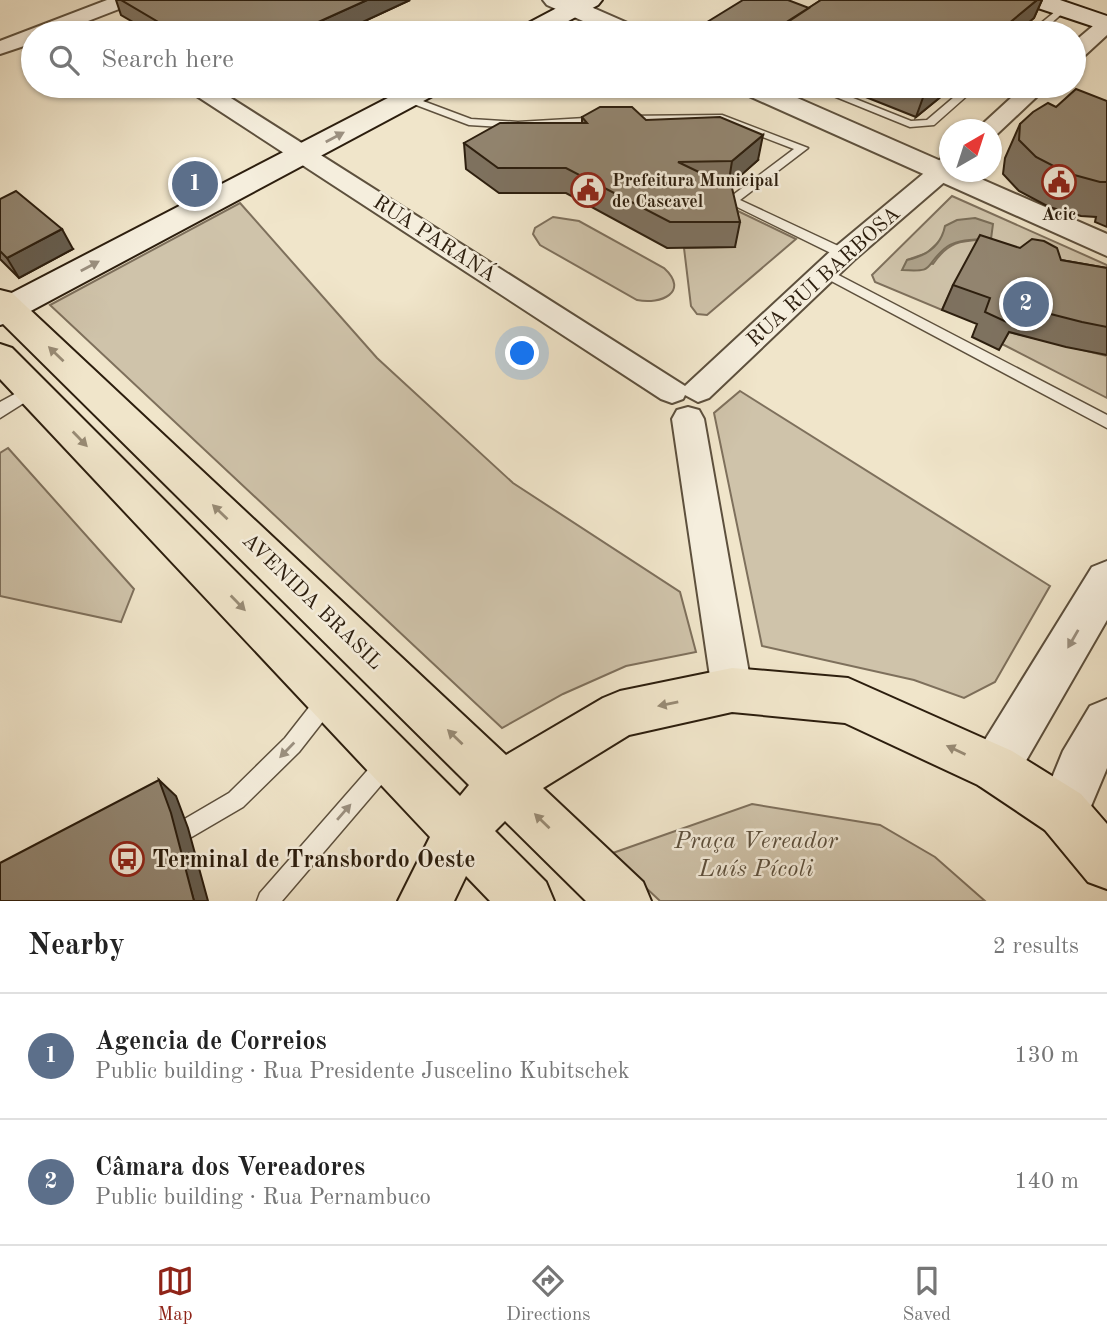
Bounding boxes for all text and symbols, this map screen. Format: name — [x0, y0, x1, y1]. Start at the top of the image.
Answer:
search box — [21, 21, 1086, 98]
icon: search — [45, 41, 83, 79]
text: Search here — [101, 47, 234, 73]
north arrow — [939, 119, 1002, 182]
one-way arrow — [325, 131, 345, 142]
pin: 1 — [172, 158, 218, 210]
public building icon: Acic — [1040, 163, 1078, 201]
public building icon: Prefeitura Municipal de Cascavel — [569, 171, 607, 209]
place label: Prefeitura Municipal de Cascavel — [612, 172, 779, 211]
street label: RUA PARANÁ — [369, 188, 502, 287]
street label: RUA RUI BARBOSA — [743, 203, 905, 351]
place label: Acic — [1041, 206, 1077, 224]
one-way arrow — [80, 260, 100, 271]
pin: 2 — [1003, 278, 1049, 330]
your location — [505, 336, 539, 370]
one-way arrow — [48, 347, 65, 363]
one-way arrow — [71, 431, 88, 448]
one-way arrow — [212, 504, 229, 520]
street label: AVENIDA BRASIL — [238, 530, 386, 674]
one-way arrow — [230, 594, 246, 611]
one-way arrow — [1066, 629, 1079, 648]
one-way arrow — [657, 698, 679, 709]
one-way arrow — [446, 729, 464, 745]
one-way arrow — [279, 741, 295, 758]
one-way arrow — [946, 745, 966, 756]
one-way arrow — [336, 803, 352, 821]
one-way arrow — [534, 814, 551, 830]
park label: Praça Vereador Luís Pícoli — [673, 830, 839, 882]
bus stop icon: Terminal de Transbordo Oeste — [108, 840, 146, 878]
place label: Terminal de Transbordo Oeste — [152, 849, 475, 873]
text: Nearby — [28, 931, 125, 961]
text: 2 results — [993, 935, 1079, 958]
text: Agencia de Correios — [95, 1029, 327, 1055]
text: 1 — [44, 1044, 58, 1067]
text: 130 m — [1014, 1044, 1079, 1067]
text: Public building · Rua Presidente Juscelino Kubitschek — [95, 1060, 630, 1083]
text: Câmara dos Vereadores — [95, 1155, 365, 1181]
text: 2 — [44, 1170, 58, 1193]
text: 140 m — [1014, 1170, 1079, 1193]
text: Public building · Rua Pernambuco — [95, 1186, 431, 1209]
tab: Map — [156, 1262, 194, 1327]
tab: Directions — [506, 1262, 591, 1327]
tab: Saved — [903, 1262, 951, 1327]

